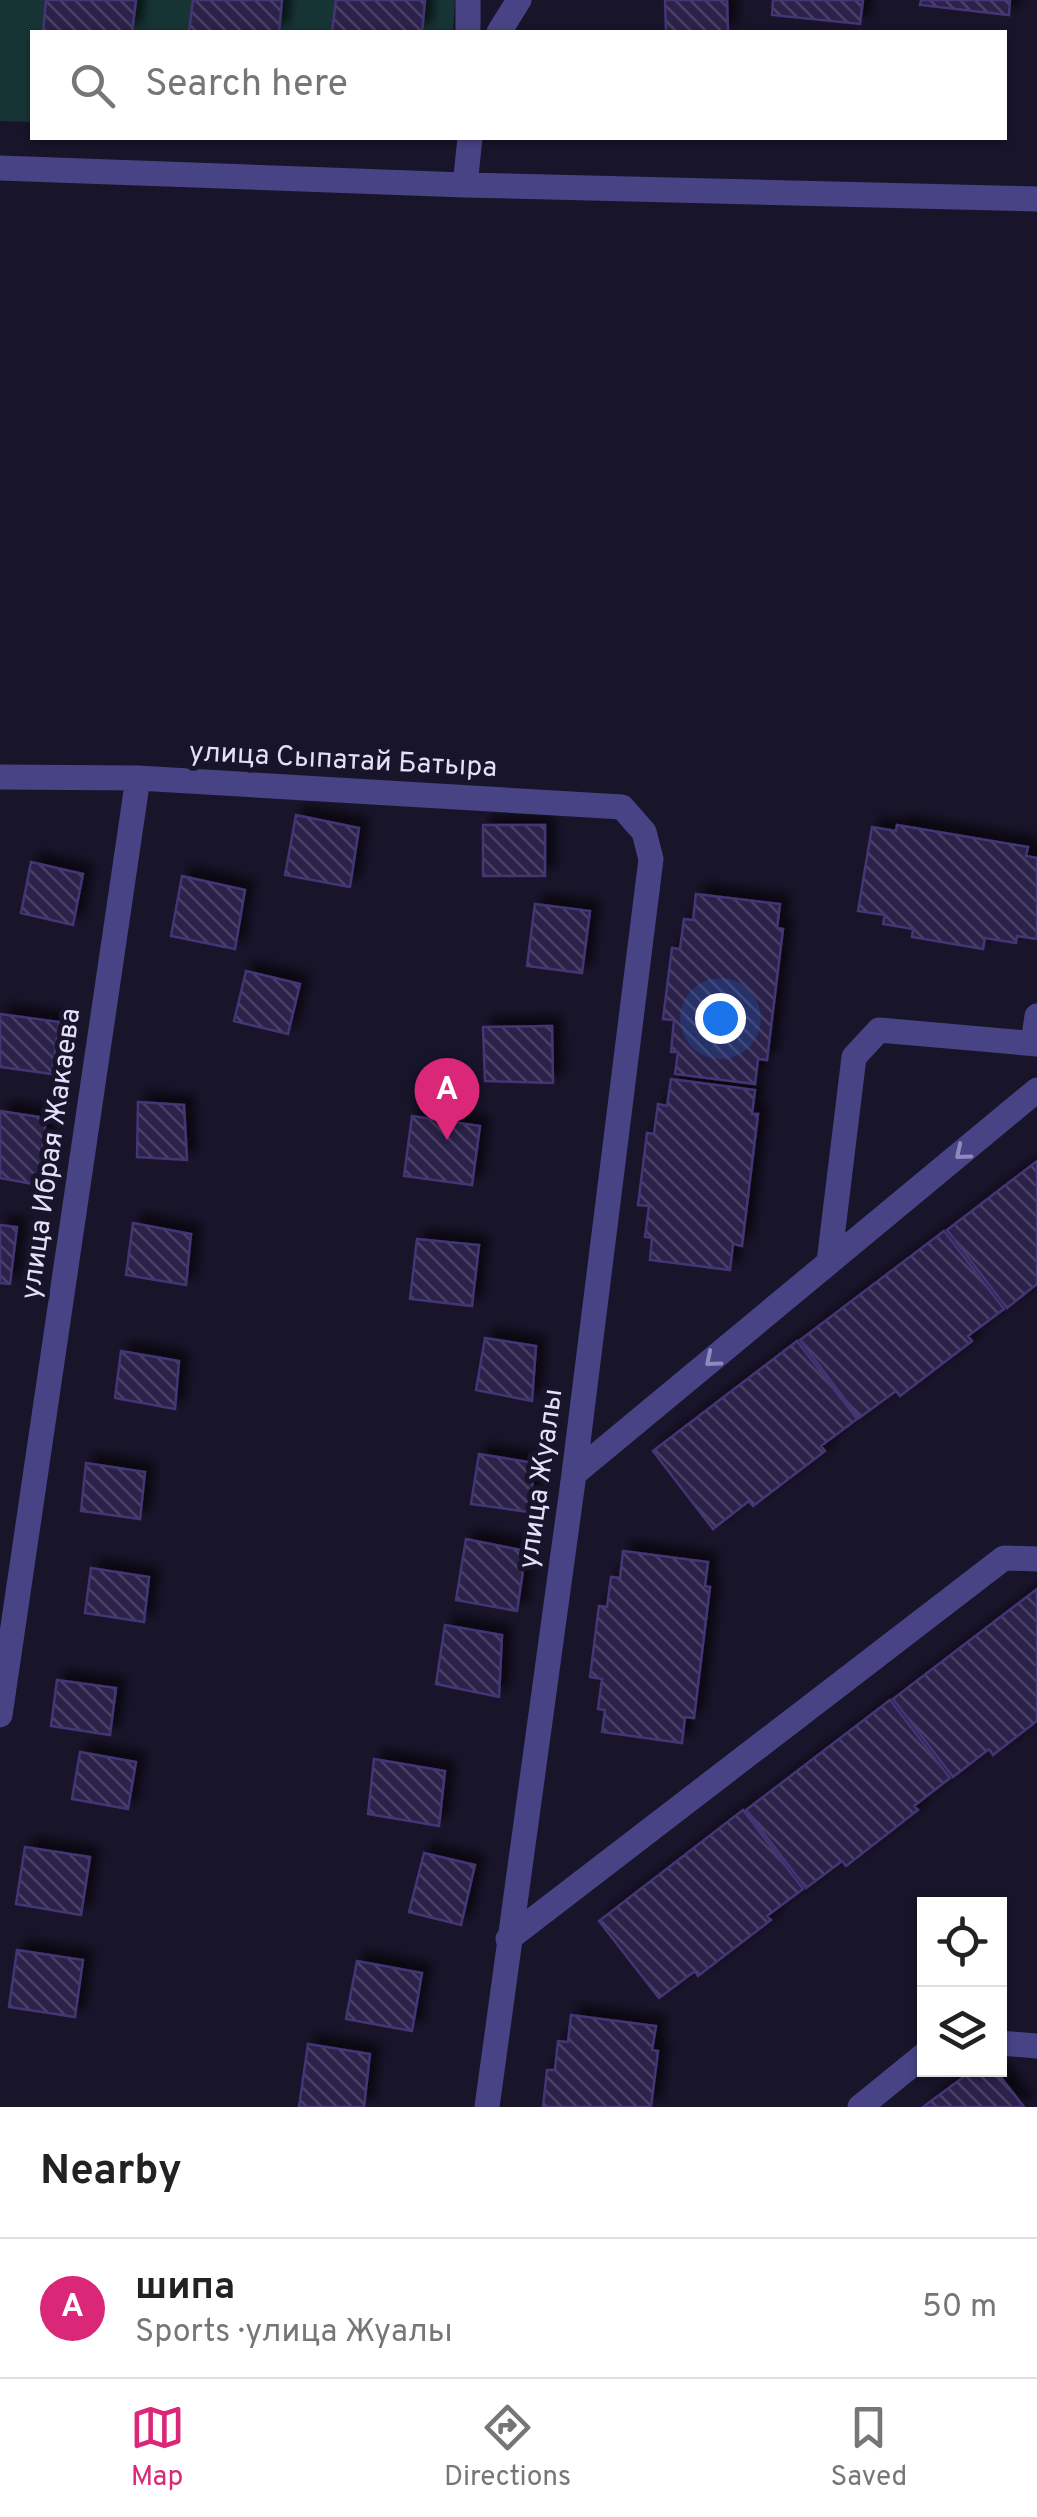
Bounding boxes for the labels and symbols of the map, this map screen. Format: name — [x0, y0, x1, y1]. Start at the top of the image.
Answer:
street label: улица Сыпатай Батыра — [188, 735, 498, 787]
your location — [695, 993, 746, 1044]
street label: улица Ибрая Жакаева — [14, 1006, 90, 1302]
pin: A — [414, 1058, 480, 1140]
one-way arrow — [955, 1141, 973, 1159]
one-way arrow — [705, 1348, 723, 1366]
street label: улица Жуалы — [512, 1387, 572, 1571]

